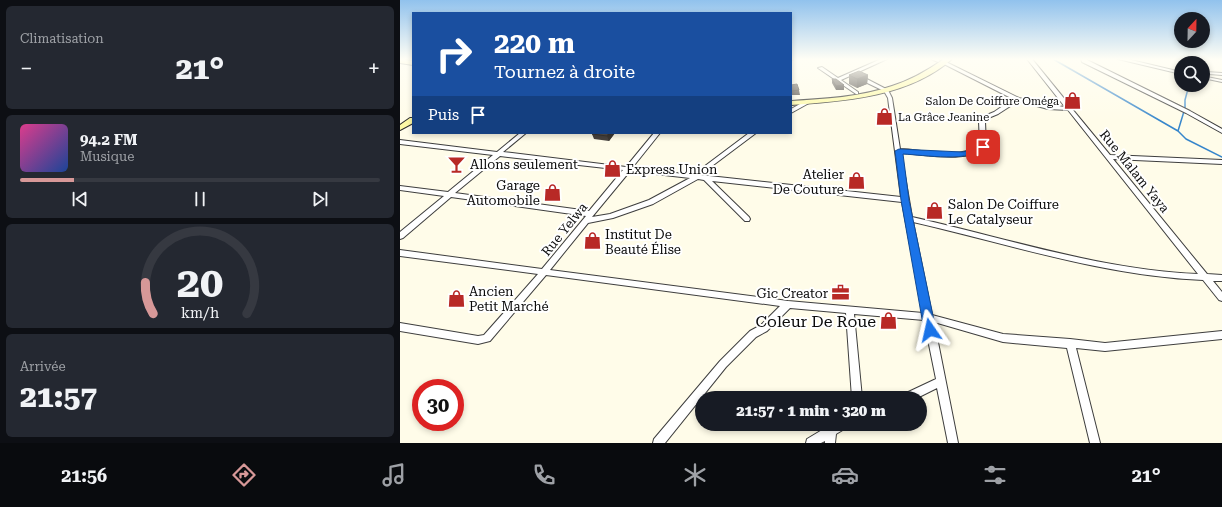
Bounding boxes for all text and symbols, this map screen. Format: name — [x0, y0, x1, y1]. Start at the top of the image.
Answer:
north arrow — [1174, 12, 1210, 48]
map controls — [1174, 12, 1210, 92]
text: 220 m — [494, 27, 575, 60]
icon: right — [428, 28, 480, 80]
text: Climatisation — [20, 31, 104, 46]
text: 21° — [176, 51, 224, 86]
text: − — [20, 56, 32, 81]
text: + — [368, 56, 380, 81]
button: search — [1174, 56, 1210, 92]
text: Tournez à droite — [494, 61, 635, 82]
shop icon: Salon De Coiffure Oméga — [1062, 91, 1082, 111]
place label: Salon De Coiffure Oméga — [926, 95, 1059, 108]
icon: arrive — [467, 104, 489, 126]
text: Puis — [428, 106, 459, 124]
shop icon: La Grâce Jeanine — [875, 107, 895, 127]
place label: La Grâce Jeanine — [898, 111, 989, 124]
street label: Rue Malam Yaya — [1097, 127, 1173, 216]
pin — [966, 130, 1000, 164]
text: 94.2 FM — [80, 131, 137, 149]
icon: arrive — [972, 136, 994, 158]
text: Musique — [80, 149, 134, 164]
bar icon: Allons seulement — [447, 154, 467, 174]
place label: Allons seulement — [470, 157, 578, 172]
shop icon: Express Union — [603, 159, 623, 179]
place label: Express Union — [626, 162, 718, 177]
place label: Atelier De Couture — [773, 167, 845, 197]
shop icon: Atelier De Couture — [847, 171, 867, 191]
place label: Garage Automobile — [467, 178, 540, 208]
shop icon: Garage Automobile — [543, 182, 563, 202]
icon: previous — [69, 188, 91, 210]
icon: pause — [189, 188, 211, 210]
icon: next — [309, 188, 331, 210]
place label: Salon De Coiffure Le Catalyseur — [948, 197, 1059, 227]
street label: Rue Yelwa — [538, 200, 590, 259]
shop icon: Salon De Coiffure Le Catalyseur — [925, 201, 945, 221]
place label: Institut De Beauté Élise — [605, 227, 681, 257]
shop icon: Institut De Beauté Élise — [582, 231, 602, 251]
text: 20 — [177, 258, 223, 307]
office icon: Gic Creator — [831, 283, 851, 303]
place label: Ancien Petit Marché — [469, 284, 549, 314]
place label: Gic Creator — [757, 286, 829, 301]
shop icon: Ancien Petit Marché — [446, 288, 466, 308]
text: km/h — [181, 305, 219, 321]
position arrow — [909, 309, 951, 351]
shop icon: Coleur De Roue — [879, 311, 899, 331]
place label: Coleur De Roue — [756, 312, 876, 331]
text: Arrivée — [20, 359, 66, 374]
text: 21:57 — [20, 379, 97, 414]
speed limit sign: 30 — [412, 379, 464, 431]
text: 21:57 · 1 min · 320 m — [736, 402, 886, 420]
icon: directions — [230, 461, 258, 489]
icon: music — [380, 461, 408, 489]
icon: phone — [530, 461, 558, 489]
icon: climate — [681, 461, 709, 489]
icon: car — [831, 461, 859, 489]
icon: filters — [981, 461, 1009, 489]
text: 21:56 — [61, 465, 107, 486]
text: 21° — [1132, 465, 1161, 486]

